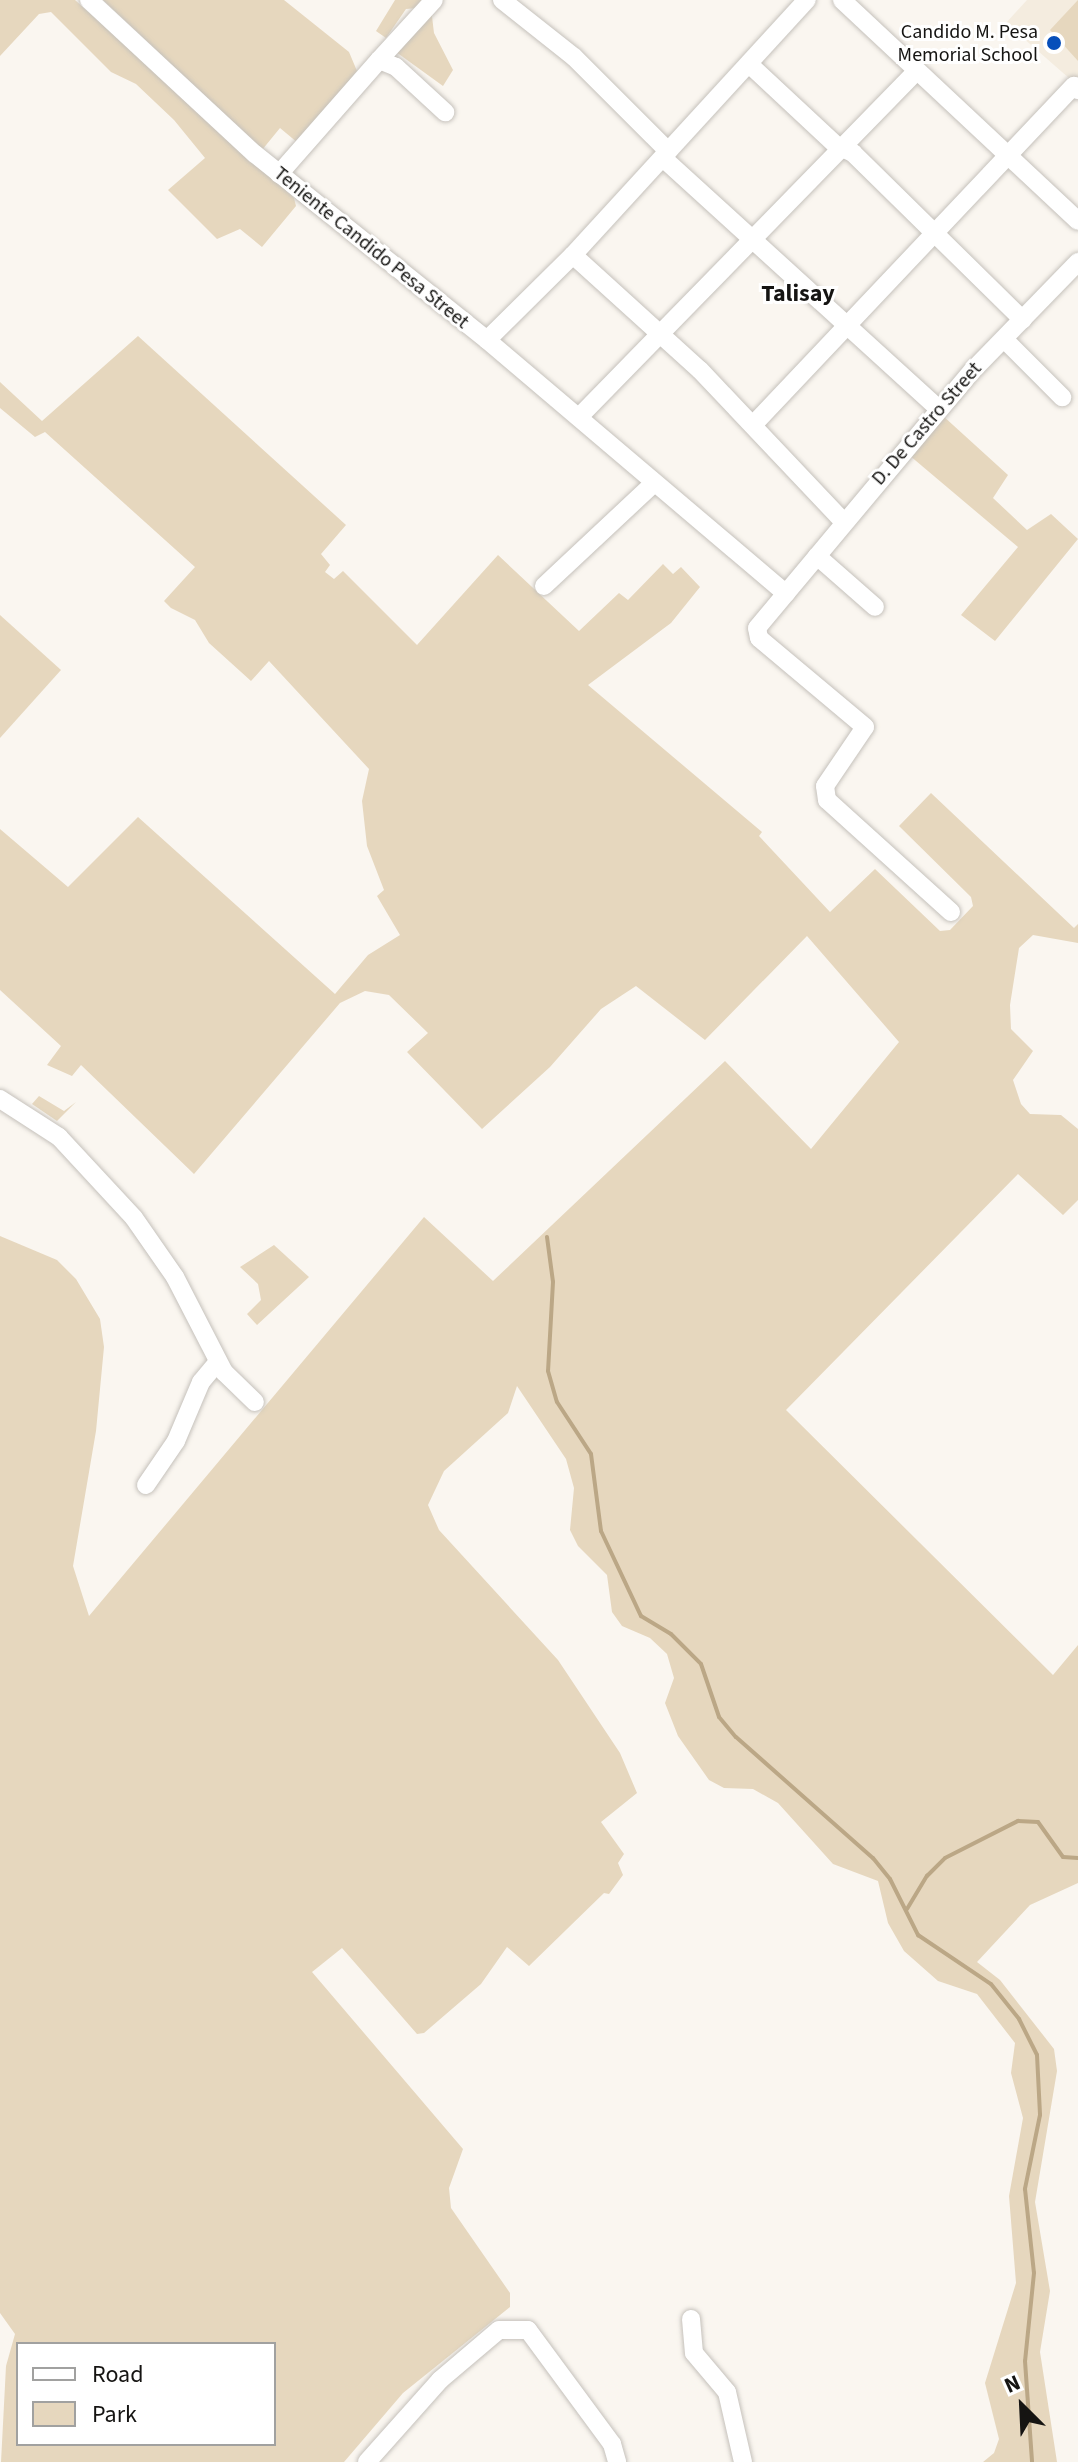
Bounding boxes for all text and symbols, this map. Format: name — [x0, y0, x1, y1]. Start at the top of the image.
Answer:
place label: Candido M. Pesa Memorial School — [898, 20, 1038, 67]
marker: Candido M. Pesa Memorial School — [1045, 34, 1063, 52]
street label: Teniente Candido Pesa Street — [269, 162, 473, 334]
district label: Talisay — [761, 280, 835, 308]
street label: D. De Castro Street — [867, 357, 987, 491]
legend — [16, 2342, 276, 2446]
text: Road — [92, 2357, 144, 2392]
north arrow — [982, 2366, 1062, 2446]
text: N — [999, 2366, 1025, 2402]
text: Park — [92, 2397, 137, 2432]

